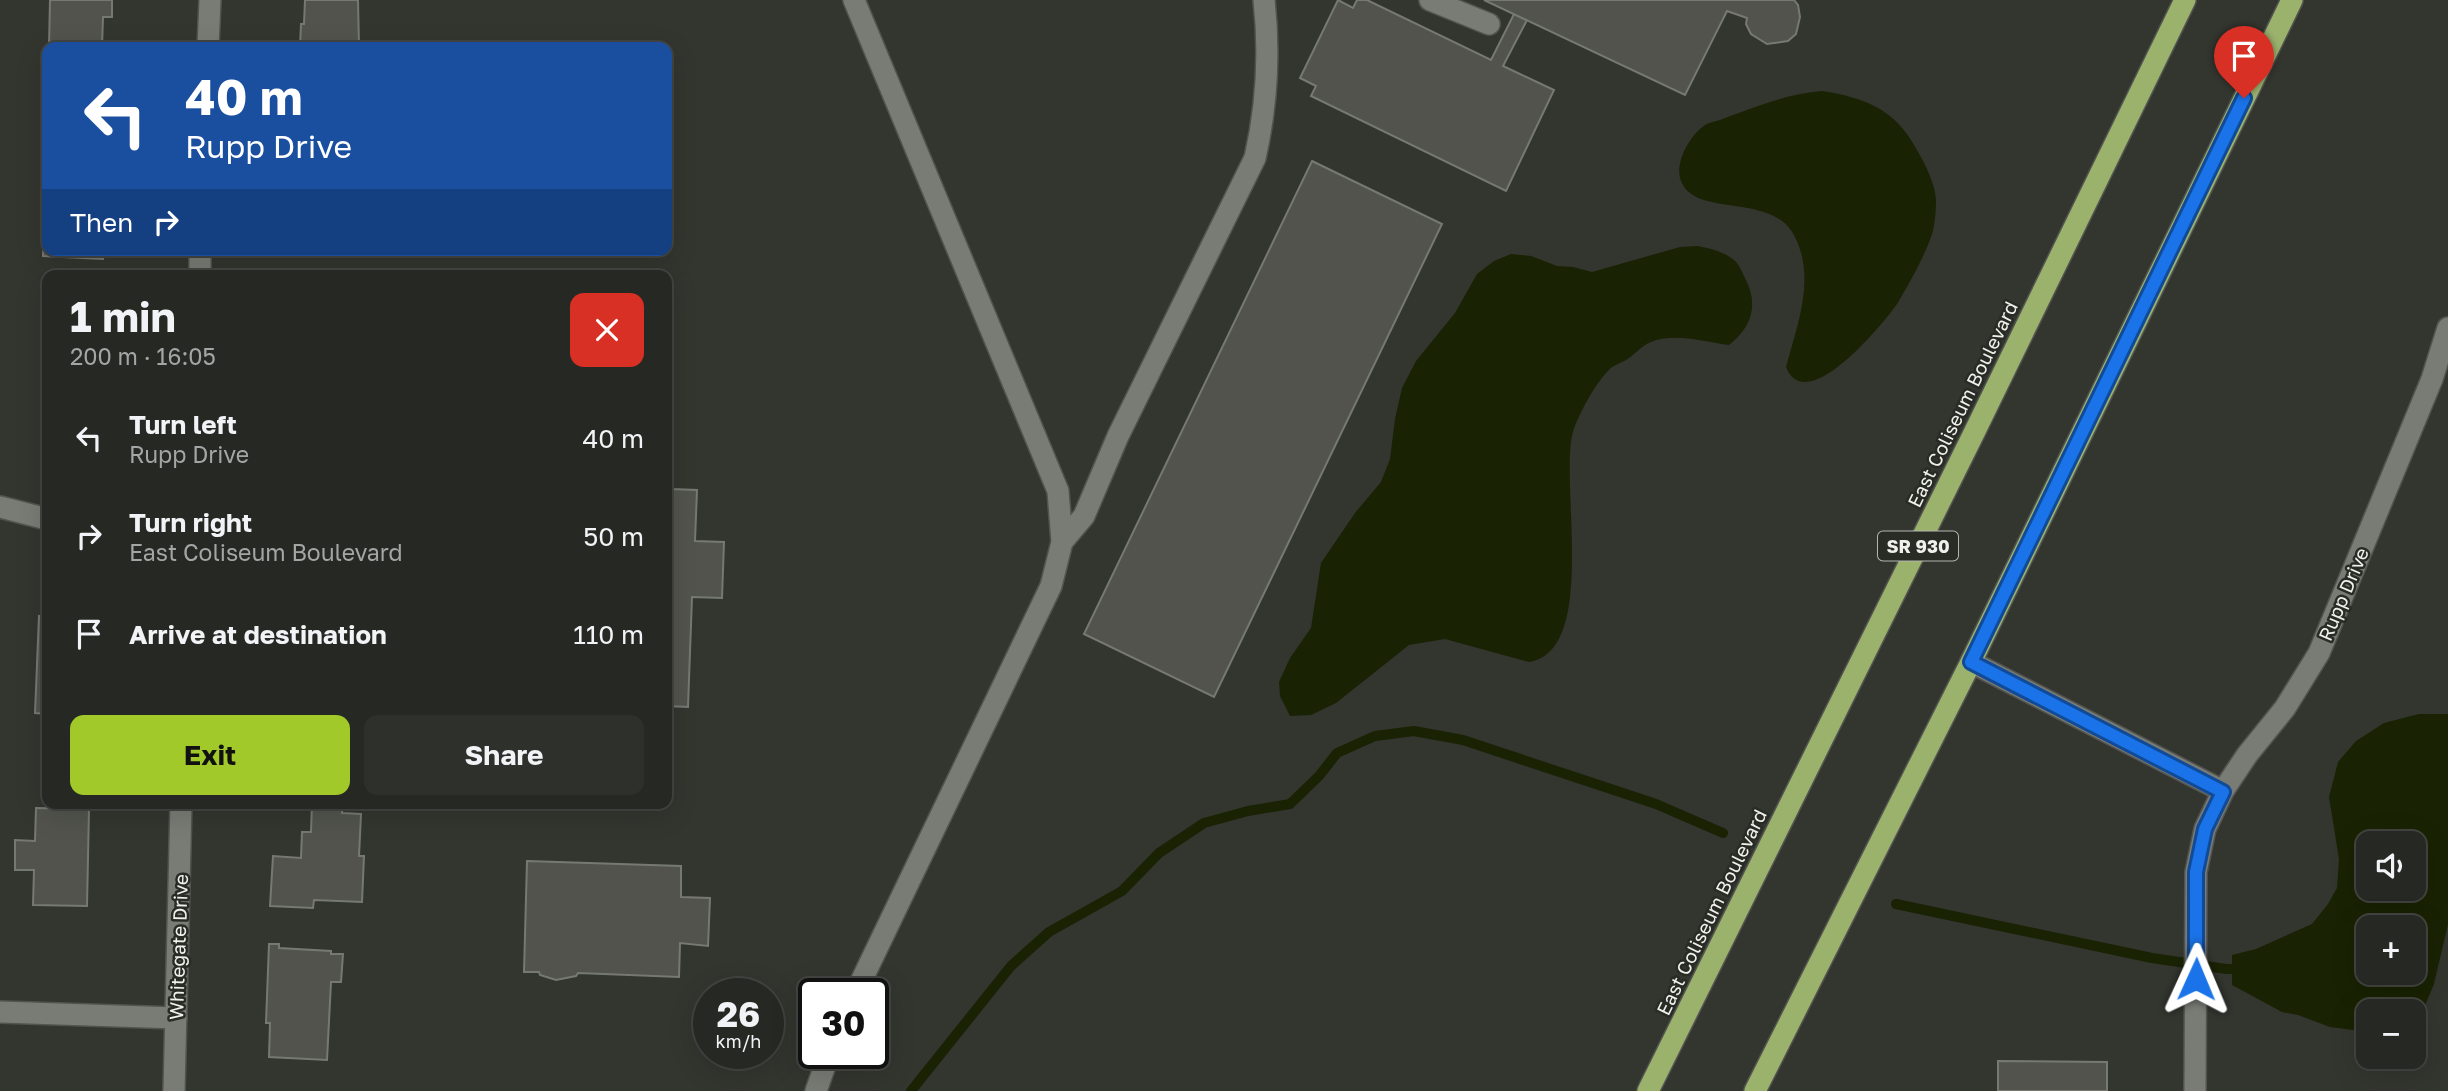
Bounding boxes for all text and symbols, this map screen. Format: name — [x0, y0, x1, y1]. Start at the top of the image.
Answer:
pin — [2214, 26, 2274, 98]
icon: arrive — [2225, 37, 2263, 75]
text: 40 m — [185, 67, 303, 126]
icon: left — [70, 70, 161, 161]
text: Rupp Drive — [185, 127, 352, 165]
icon: right — [147, 203, 185, 241]
text: Then — [70, 207, 133, 238]
text: 1 min — [70, 291, 176, 341]
button: close — [570, 293, 644, 367]
street label: East Coliseum Boulevard — [1902, 297, 2022, 511]
text: 200 m · 16:05 — [70, 342, 216, 370]
text: Turn left — [129, 409, 237, 440]
icon: left — [70, 419, 108, 457]
text: 40 m — [583, 423, 644, 454]
text: Rupp Drive — [129, 440, 249, 468]
text: Turn right — [129, 507, 252, 538]
icon: right — [70, 517, 108, 555]
text: 50 m — [583, 521, 644, 552]
road number: SR 930 — [1878, 532, 1958, 560]
text: East Coliseum Boulevard — [129, 538, 403, 566]
street label: Rupp Drive — [2313, 544, 2373, 644]
icon: arrive — [70, 615, 108, 653]
text: Arrive at destination — [129, 619, 387, 650]
text: 110 m — [573, 619, 644, 650]
button: Exit — [70, 715, 350, 795]
button: Share — [364, 715, 644, 795]
street label: East Coliseum Boulevard — [1651, 805, 1771, 1019]
map controls — [2356, 831, 2426, 1069]
button: sound — [2356, 831, 2426, 901]
street label: Whitegate Drive — [164, 873, 192, 1021]
button: + — [2356, 915, 2426, 985]
position arrow — [2159, 942, 2233, 1016]
speed limit sign: 30 — [798, 978, 889, 1069]
text: 26 — [717, 993, 760, 1035]
button: − — [2356, 999, 2426, 1069]
text: km/h — [716, 1030, 761, 1052]

